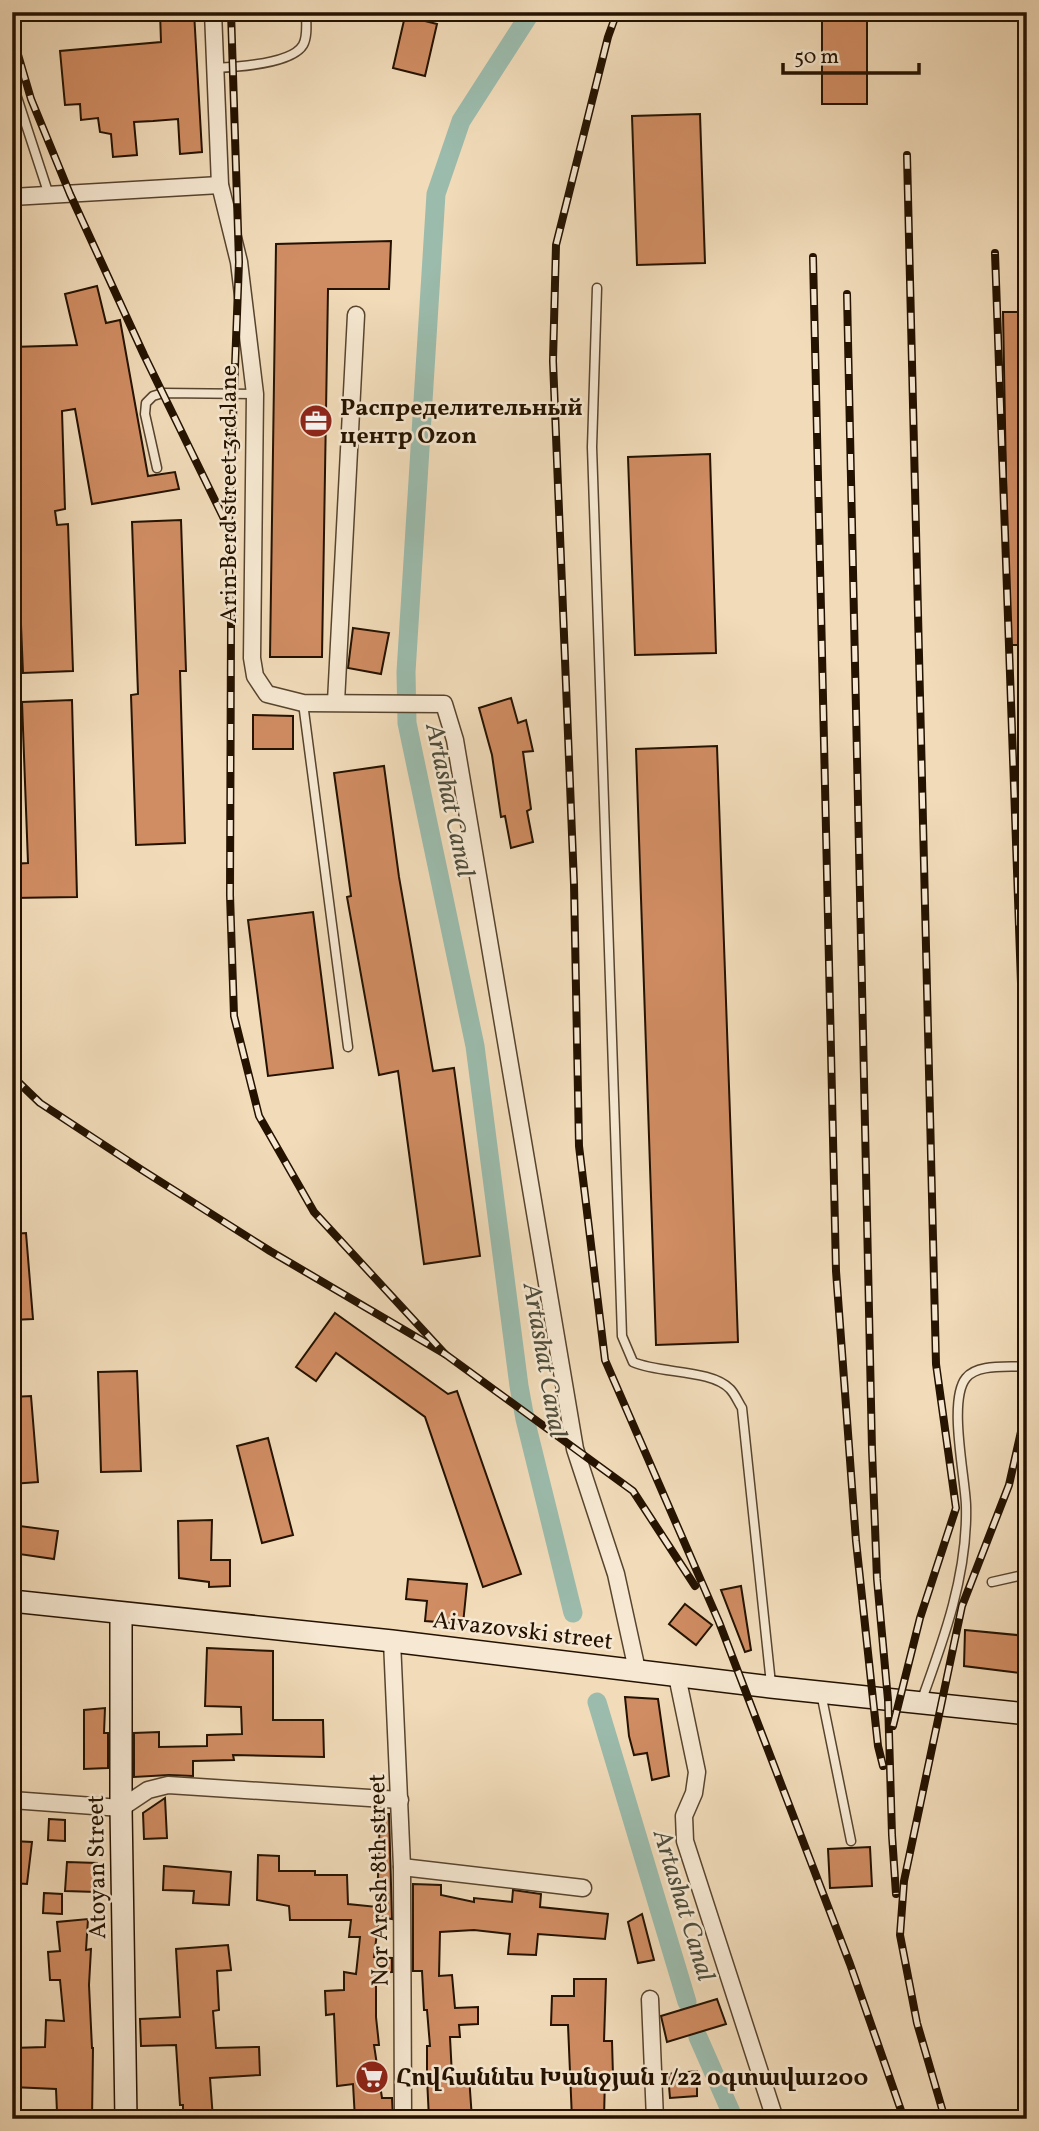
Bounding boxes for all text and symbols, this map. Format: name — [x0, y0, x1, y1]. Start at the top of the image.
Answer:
scale bar — [783, 32, 920, 76]
text: 50 m — [794, 43, 839, 72]
street label: Arin Berd street 3rd lane — [213, 365, 247, 623]
place label: Распределительный центр Ozon — [340, 392, 583, 454]
office icon: Распределительный центр Ozon — [297, 402, 335, 440]
water label: Artashat Canal — [415, 719, 483, 881]
water label: Artashat Canal — [513, 1279, 575, 1441]
street label: Aivazovski street — [431, 1604, 615, 1660]
street label: Nor Aresh 8th street — [361, 1773, 399, 1987]
street label: Atoyan Street — [80, 1795, 116, 1939]
water label: Artashat Canal — [643, 1825, 723, 1986]
supermarket icon: Հովհաննես Խանջյան 1/22 օգտավա1200 — [353, 2058, 391, 2096]
place label: Հովհաննես Խանջյան 1/22 օգտավա1200 — [396, 2062, 868, 2096]

